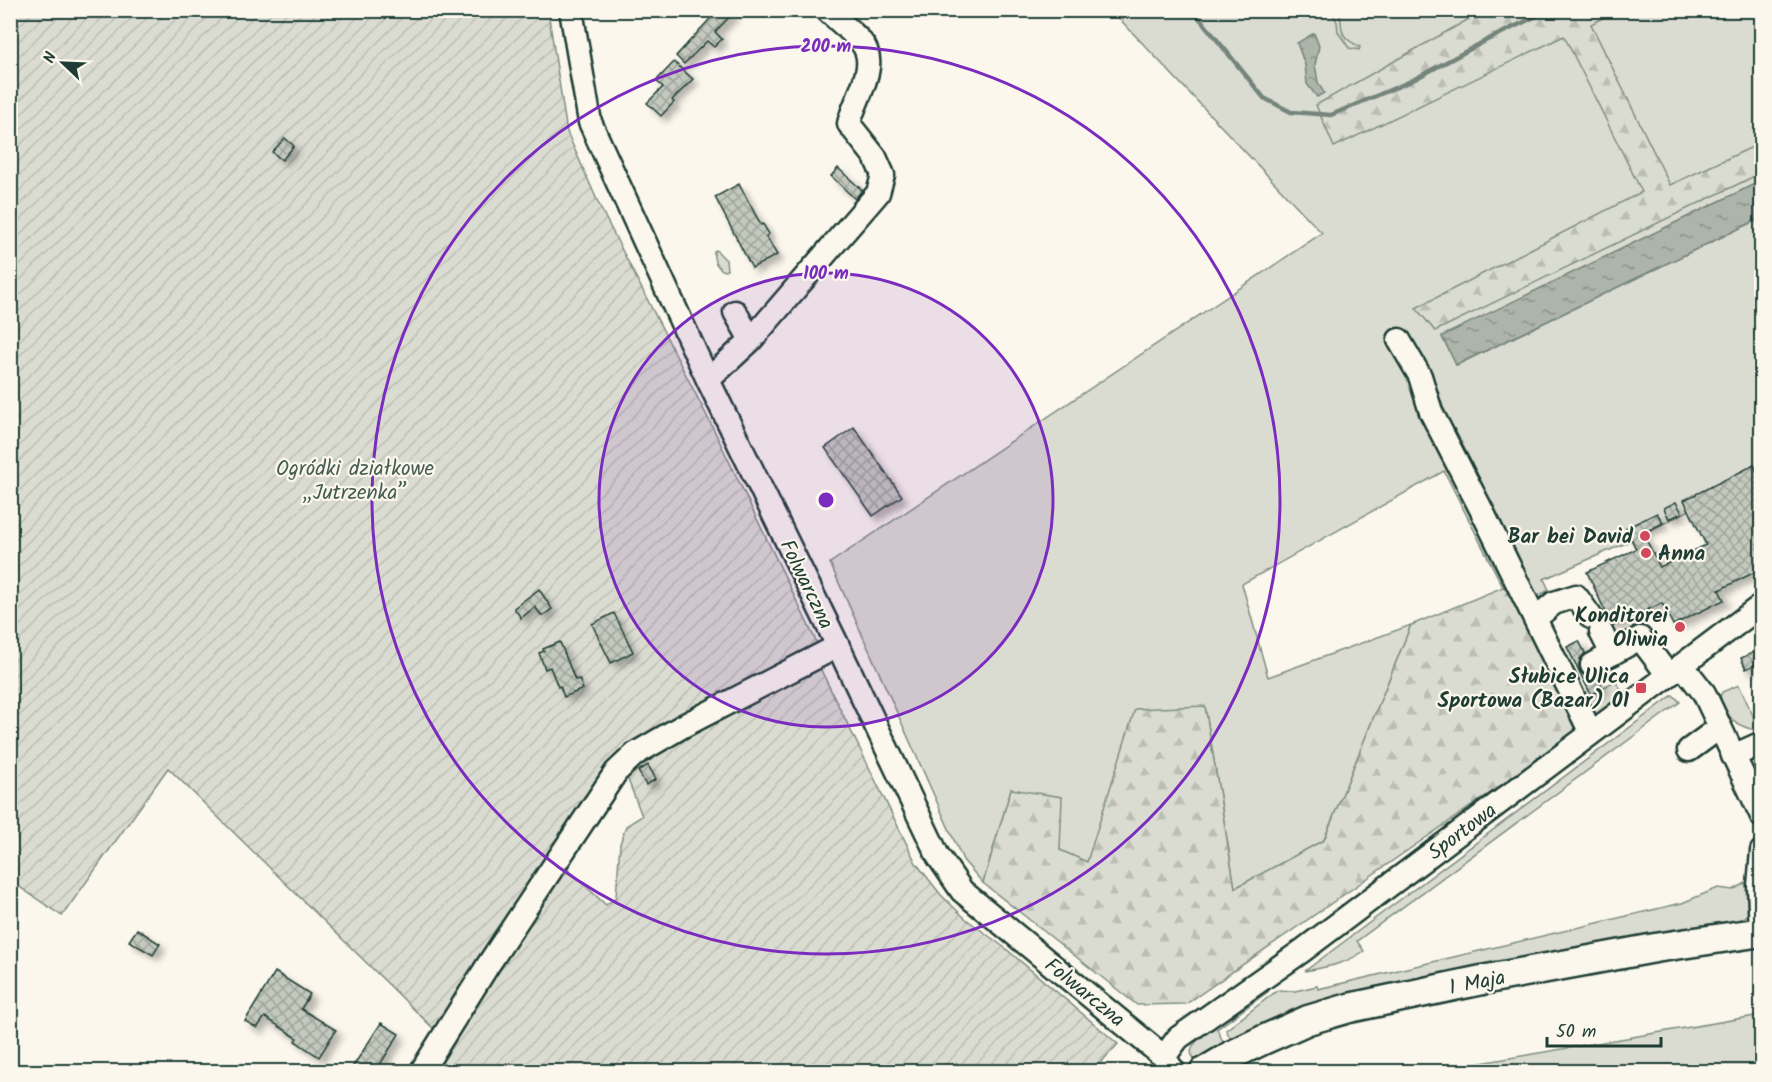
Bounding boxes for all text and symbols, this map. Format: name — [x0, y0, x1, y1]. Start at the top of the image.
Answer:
north arrow — [33, 33, 93, 93]
text: 200 m — [801, 33, 852, 62]
text: N — [37, 48, 64, 67]
text: 100 m — [803, 260, 849, 289]
park label: Ogródki działkowe „Jutrzenka” — [276, 453, 435, 510]
centre of rings — [816, 490, 836, 510]
place label: Bar bei David — [1507, 521, 1634, 554]
marker: Bar bei David — [1638, 529, 1652, 543]
street label: Folwarczna — [770, 534, 842, 635]
place label: Anna — [1658, 538, 1705, 571]
marker: Anna — [1639, 546, 1653, 560]
place label: Konditorei Oliwia — [1575, 600, 1669, 657]
marker: Konditorei Oliwia — [1673, 620, 1687, 634]
place label: Słubice Ulica Sportowa (Bazar) 01 — [1438, 661, 1630, 718]
marker: Słubice Ulica Sportowa (Bazar) 01 — [1634, 681, 1648, 695]
street label: Sportowa — [1421, 795, 1504, 869]
street label: Folwarczna — [1036, 950, 1132, 1036]
street label: 1 Maja — [1446, 962, 1508, 1005]
scale bar — [1547, 1010, 1661, 1048]
text: 50 m — [1556, 1018, 1596, 1047]

